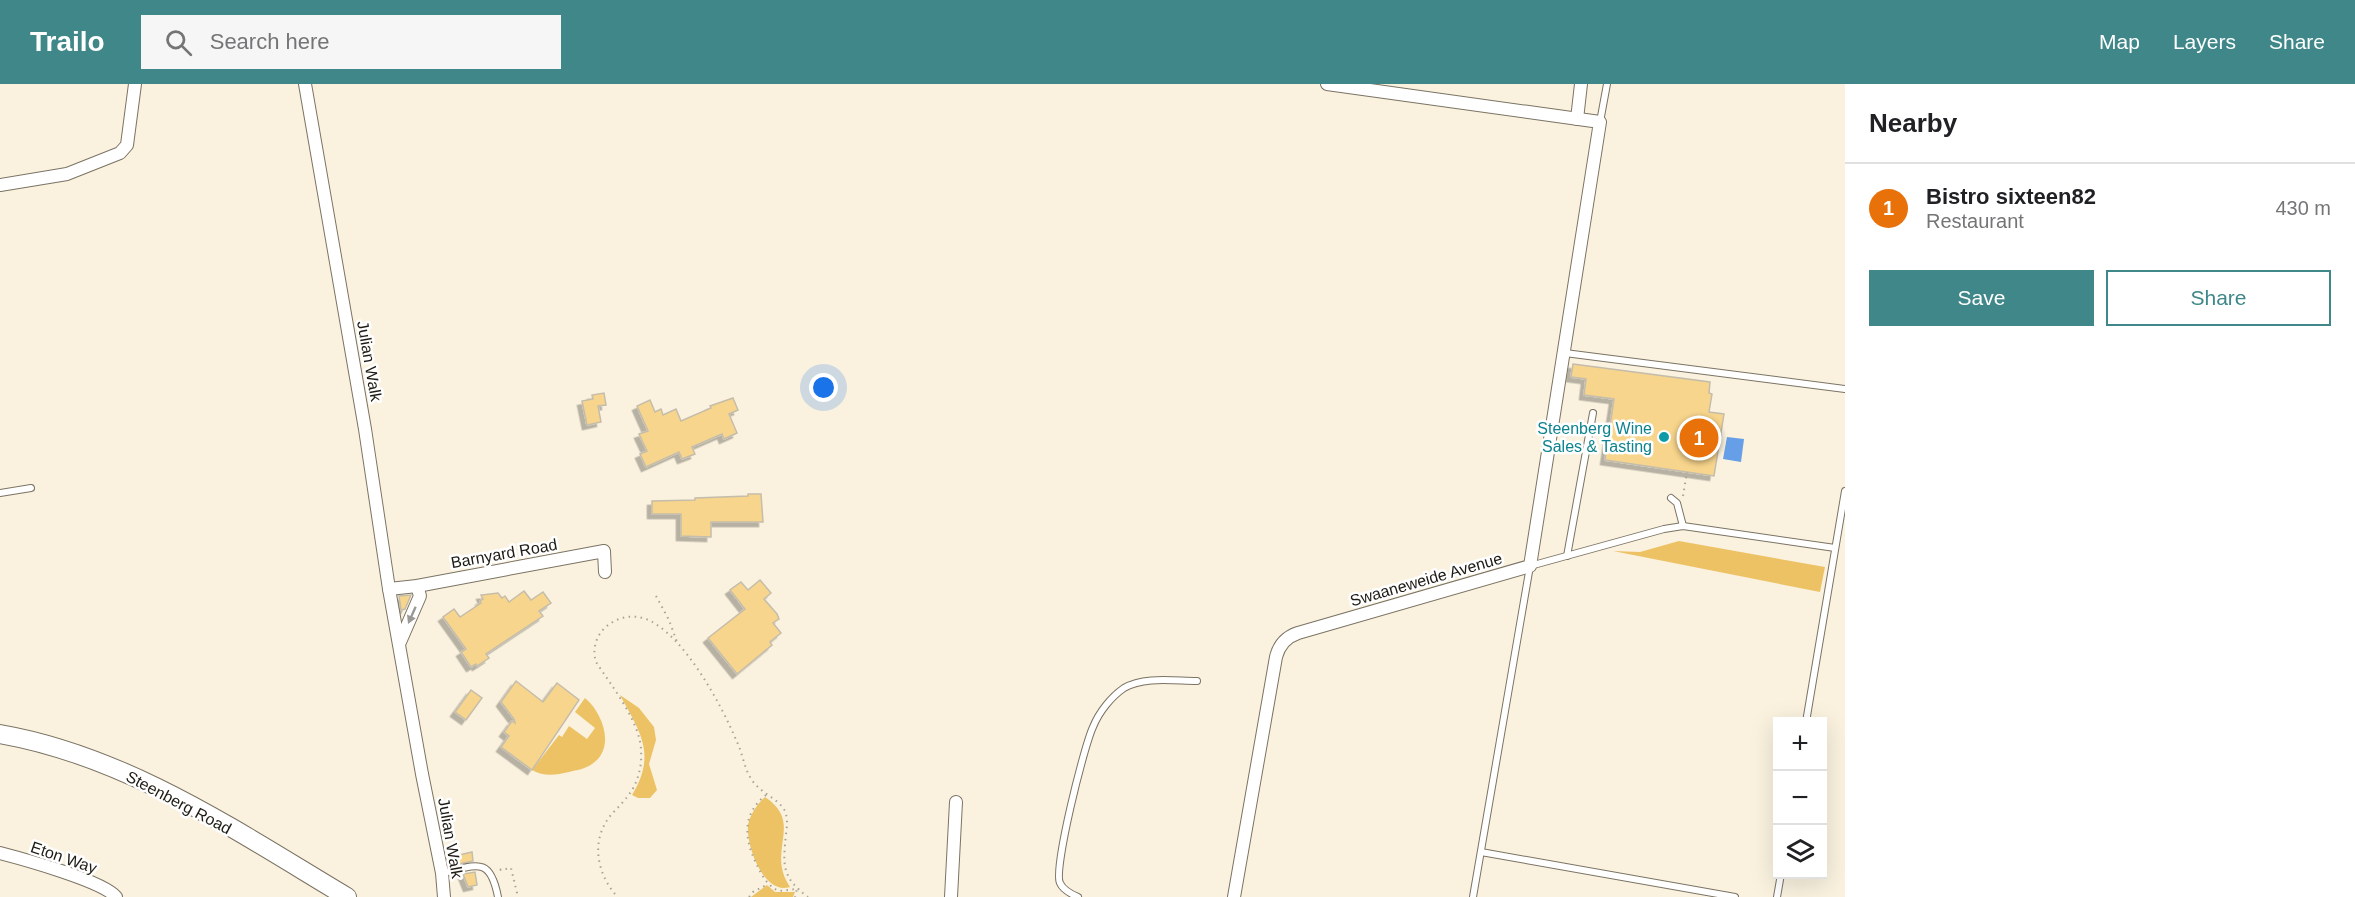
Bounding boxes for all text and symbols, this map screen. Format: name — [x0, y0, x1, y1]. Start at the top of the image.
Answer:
search box — [141, 15, 561, 69]
text: Trailo — [30, 26, 105, 57]
icon: search — [162, 26, 195, 59]
text: Search here — [210, 29, 330, 54]
text: Map — [2099, 30, 2140, 53]
text: Layers — [2173, 30, 2236, 53]
text: Share — [2269, 30, 2325, 53]
text: Nearby — [1869, 108, 1957, 138]
text: Bistro sixteen82 — [1926, 184, 2096, 209]
text: 1 — [1883, 197, 1894, 219]
text: 430 m — [2275, 197, 2331, 219]
text: Restaurant — [1926, 210, 2024, 232]
button: Save — [1869, 270, 2094, 326]
button: Share — [2106, 270, 2331, 326]
street label: Julian Walk — [354, 320, 385, 404]
your location — [809, 373, 838, 402]
pin: 1 — [1680, 416, 1718, 460]
place label: Steenberg Wine Sales & Tasting — [1537, 420, 1652, 455]
marker: Steenberg Wine Sales & Tasting — [1657, 430, 1671, 444]
street label: Barnyard Road — [450, 536, 559, 571]
street label: Swaaneweide Avenue — [1348, 550, 1504, 609]
one-way arrow — [407, 606, 416, 623]
map controls — [1773, 717, 1827, 879]
button: + — [1773, 717, 1827, 771]
street label: Steenberg Road — [123, 768, 234, 837]
button: − — [1773, 771, 1827, 825]
street label: Julian Walk — [435, 797, 466, 881]
button: layers — [1773, 825, 1827, 879]
street label: Eton Way — [29, 838, 99, 877]

